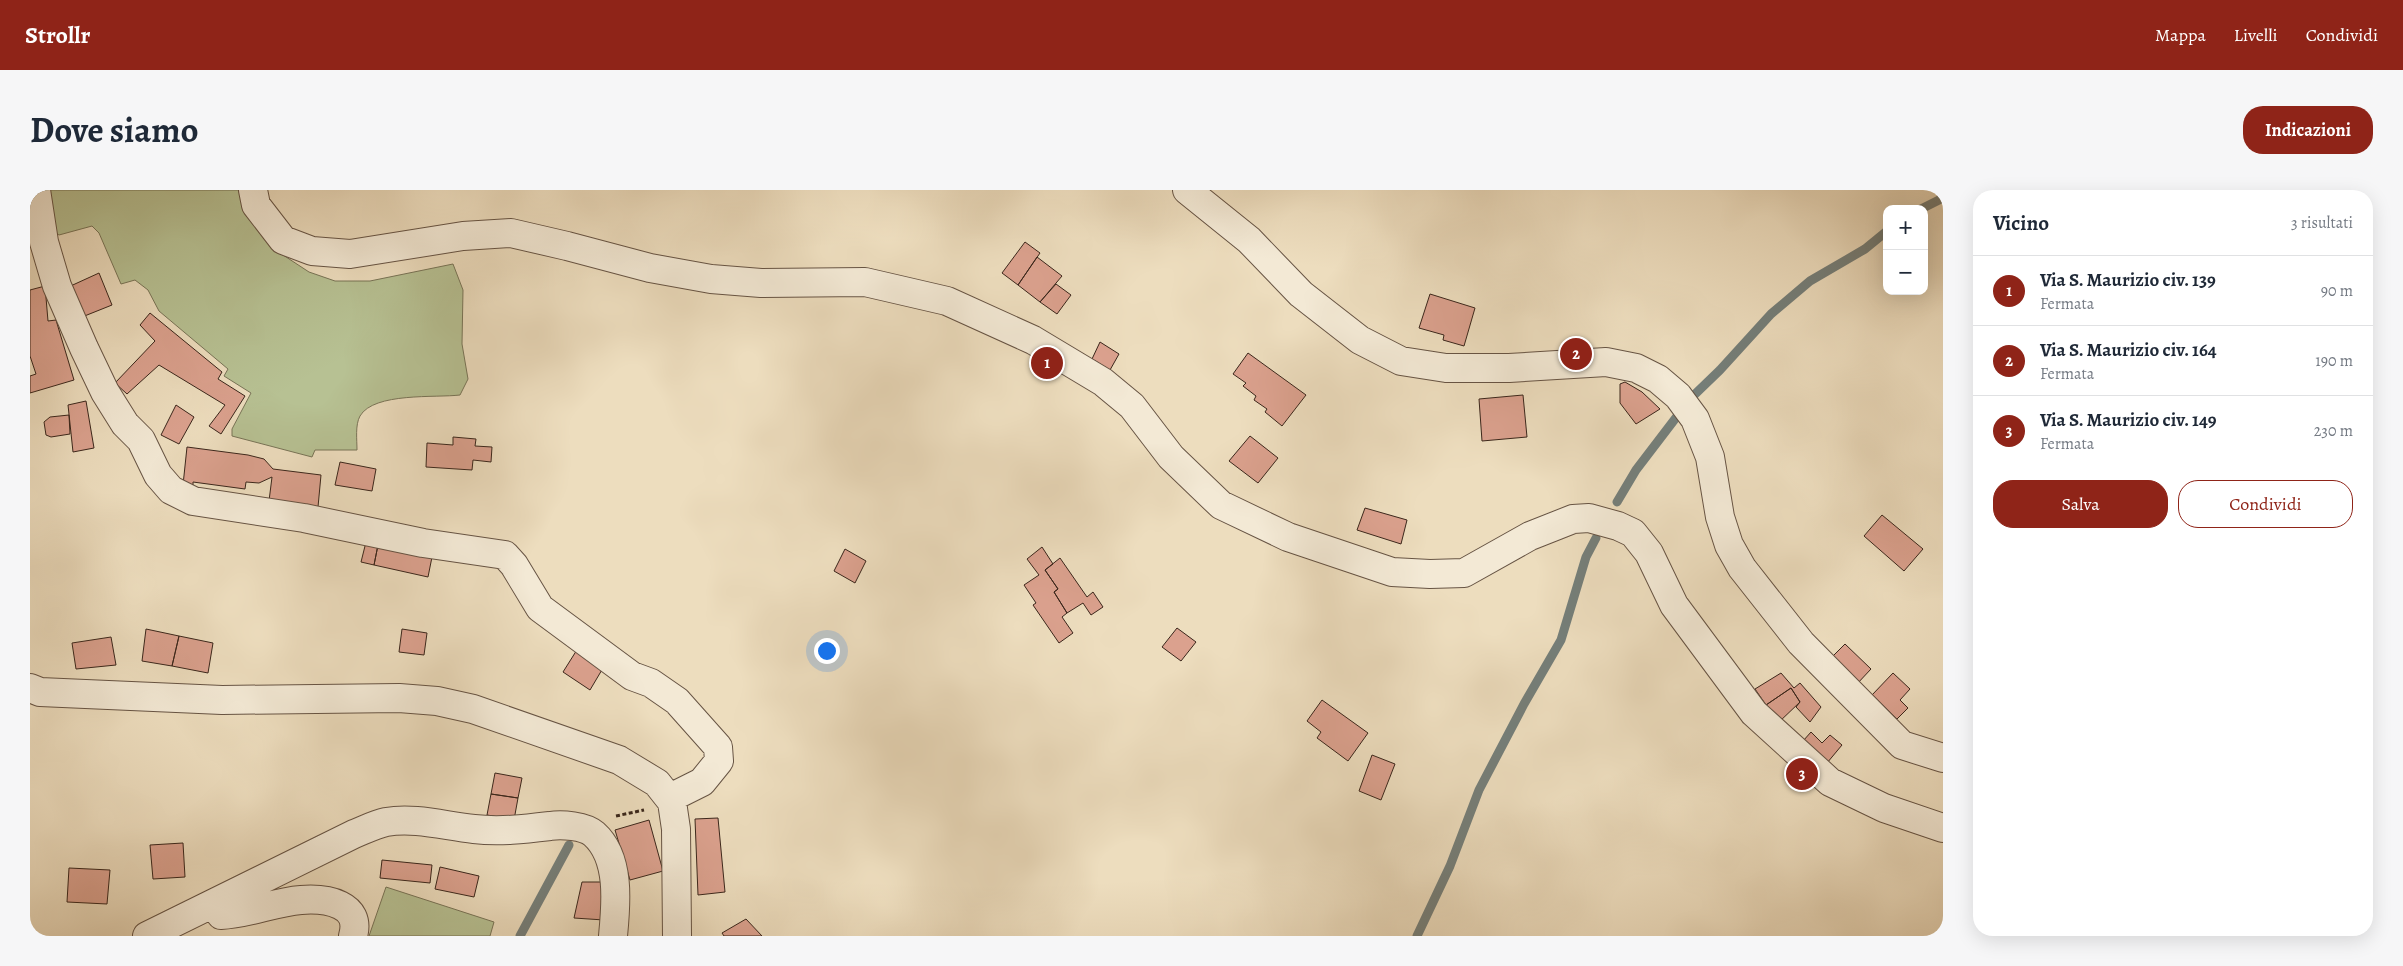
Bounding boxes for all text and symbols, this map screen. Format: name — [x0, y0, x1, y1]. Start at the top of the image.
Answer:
text: Strollr — [25, 19, 90, 51]
text: Mappa — [2155, 23, 2206, 47]
text: Livelli — [2234, 23, 2278, 47]
text: Condividi — [2306, 23, 2378, 47]
text: Dove siamo — [30, 106, 199, 154]
button: Indicazioni — [2243, 106, 2373, 154]
map controls — [1883, 205, 1928, 295]
button: + — [1883, 205, 1928, 250]
text: Vicino — [1993, 209, 2049, 237]
text: 3 risultati — [2291, 212, 2353, 234]
button: − — [1883, 250, 1928, 295]
text: Via S. Maurizio civ. 139 — [2040, 267, 2216, 293]
text: 1 — [2006, 280, 2012, 302]
text: 90 m — [2321, 280, 2353, 302]
text: Fermata — [2040, 293, 2094, 315]
pin: 2 — [1560, 335, 1592, 373]
text: Via S. Maurizio civ. 164 — [2040, 337, 2217, 363]
pin: 1 — [1031, 344, 1063, 382]
text: 2 — [2005, 350, 2013, 372]
text: 190 m — [2315, 350, 2353, 372]
text: Fermata — [2040, 363, 2094, 385]
text: Via S. Maurizio civ. 149 — [2040, 407, 2217, 433]
text: 3 — [2006, 420, 2012, 442]
text: 230 m — [2314, 420, 2353, 442]
text: Fermata — [2040, 433, 2094, 455]
button: Salva — [1993, 480, 2168, 528]
button: Condividi — [2178, 480, 2353, 528]
your location — [814, 638, 840, 664]
pin: 3 — [1786, 755, 1818, 793]

